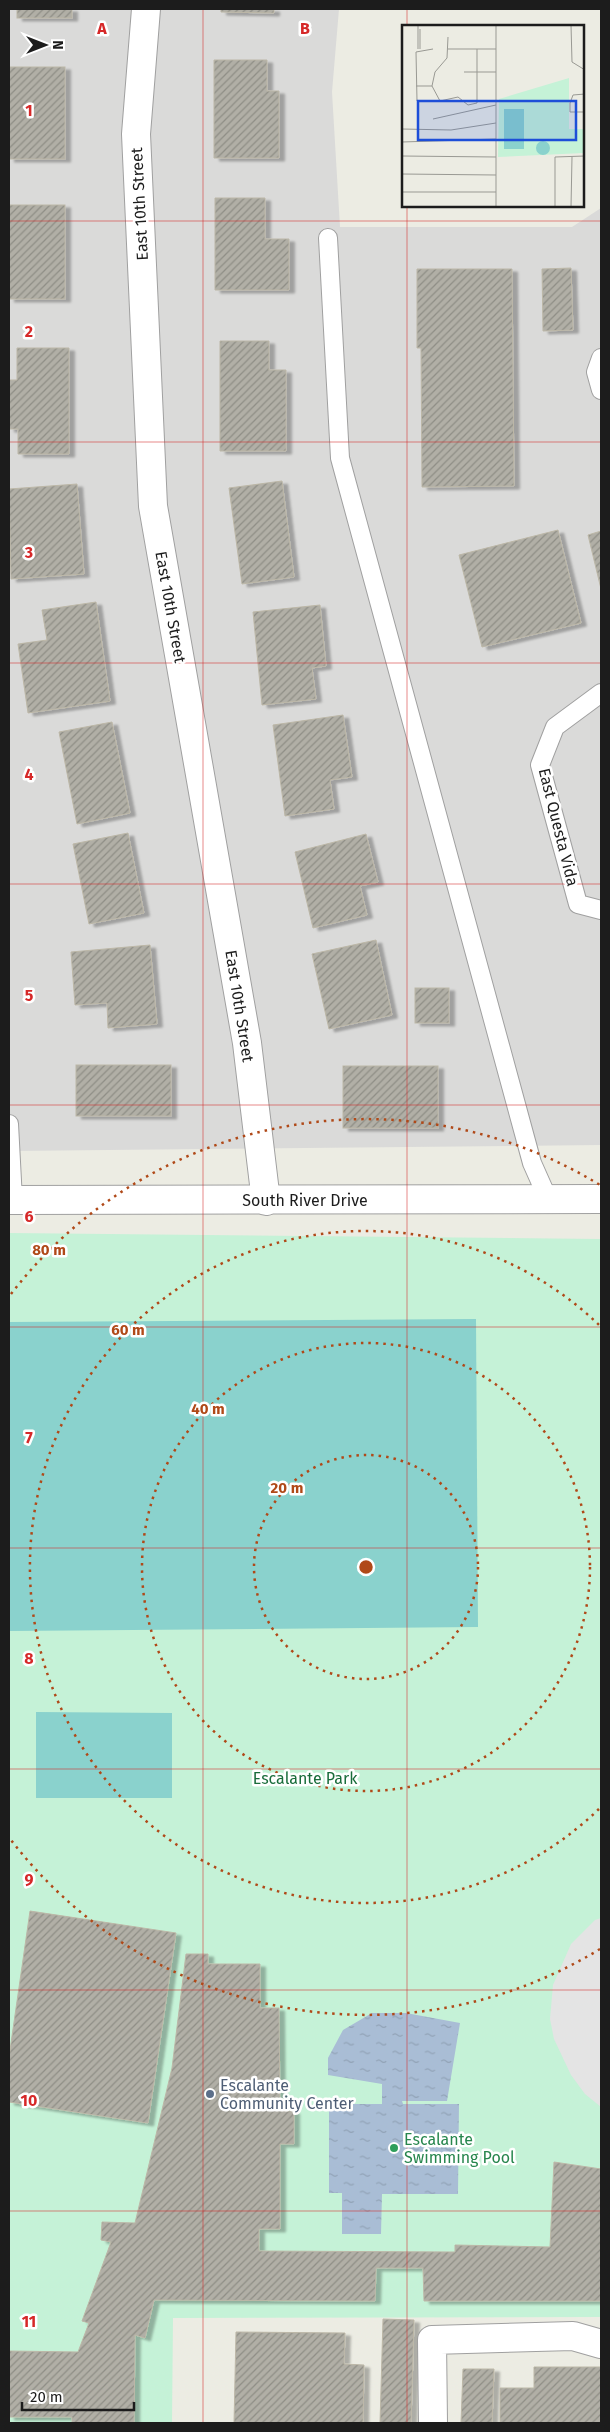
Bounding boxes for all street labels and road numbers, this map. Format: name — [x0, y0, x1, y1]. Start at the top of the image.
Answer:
street label: East 10th Street — [127, 147, 152, 261]
street label: East 10th Street — [151, 550, 190, 665]
street label: East Questa Vida — [535, 766, 582, 888]
street label: East 10th Street — [221, 949, 258, 1064]
street label: South River Drive — [242, 1191, 368, 1210]

